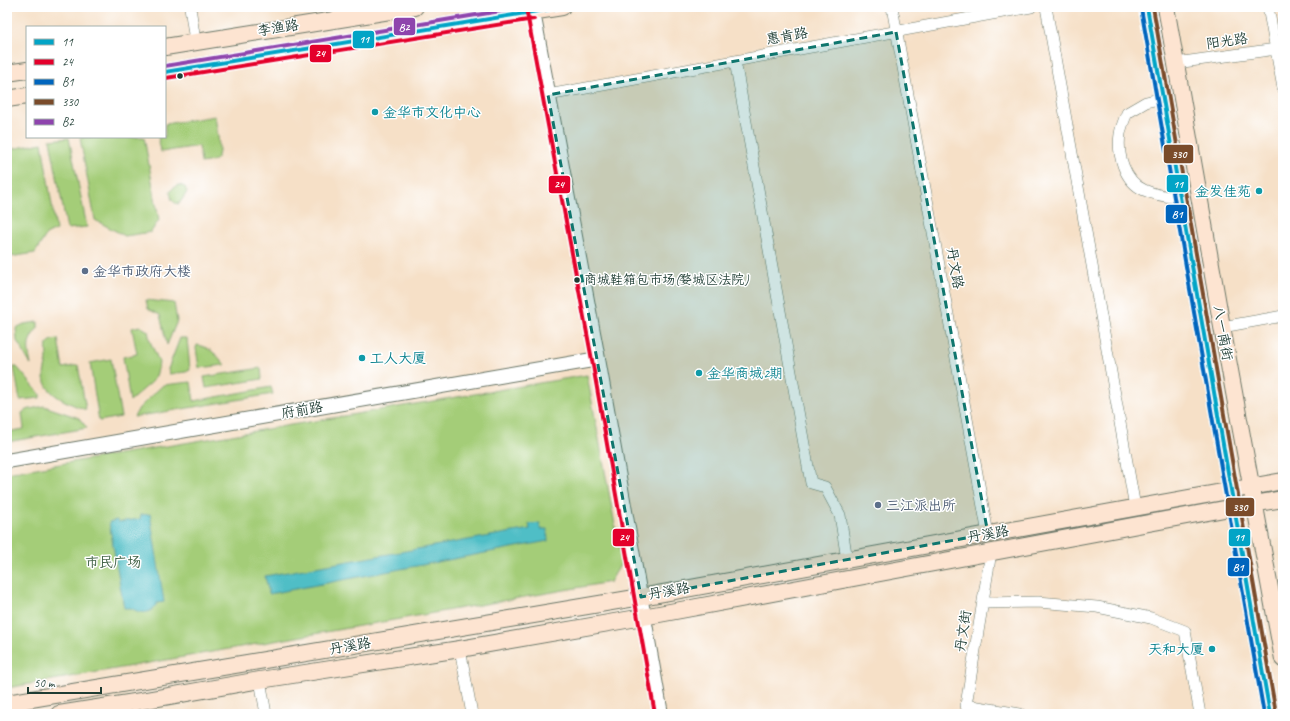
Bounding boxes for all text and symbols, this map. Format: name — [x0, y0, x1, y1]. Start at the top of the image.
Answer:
street label: 李渔路 — [256, 16, 300, 40]
line badge: B2 — [393, 17, 416, 36]
text: B2 — [399, 20, 410, 34]
street label: 惠肯路 — [765, 24, 809, 48]
legend — [26, 26, 166, 138]
line badge: 11 — [352, 30, 375, 49]
street label: 阳光路 — [1205, 30, 1249, 52]
text: 11 — [359, 32, 370, 46]
text: 11 — [62, 34, 73, 50]
line badge: 24 — [309, 44, 332, 63]
text: 24 — [315, 46, 327, 60]
text: 24 — [62, 54, 74, 70]
unlabelled marker — [175, 71, 185, 81]
text: B1 — [62, 74, 74, 90]
text: 330 — [62, 94, 80, 110]
place label: 金华市文化中心 — [383, 104, 481, 121]
marker: 金华市文化中心 — [370, 107, 380, 117]
text: B2 — [62, 114, 75, 130]
line badge: 330 — [1163, 144, 1194, 164]
text: 330 — [1172, 147, 1187, 161]
line badge: 11 — [1166, 174, 1189, 193]
line badge: 24 — [548, 175, 571, 194]
text: 24 — [554, 177, 566, 191]
text: 11 — [1173, 177, 1184, 191]
place label: 金发佳苑 — [1195, 183, 1251, 200]
marker: 金发佳苑 — [1254, 186, 1264, 196]
line badge: B1 — [1165, 204, 1188, 224]
text: B1 — [1172, 207, 1183, 221]
street label: 丹文路 — [943, 246, 967, 290]
place label: 金华市政府大楼 — [93, 263, 191, 280]
marker: 金华市政府大楼 — [80, 266, 90, 276]
place label: 商城鞋箱包市场(婺城区法院) — [584, 272, 749, 288]
marker: 商城鞋箱包市场(婺城区法院) — [572, 275, 582, 285]
street label: 八一南街 — [1210, 304, 1236, 362]
place label: 工人大厦 — [370, 350, 426, 367]
marker: 工人大厦 — [357, 353, 367, 363]
place label: 金华商城2期 — [707, 365, 783, 382]
marker: 金华商城2期 — [694, 368, 704, 378]
street label: 府前路 — [280, 398, 324, 422]
place label: 三江派出所 — [886, 497, 956, 514]
line badge: 330 — [1225, 497, 1255, 517]
marker: 三江派出所 — [873, 500, 883, 510]
text: 330 — [1233, 500, 1248, 514]
street label: 丹溪路 — [966, 522, 1010, 546]
line badge: 24 — [612, 528, 635, 547]
line badge: 11 — [1228, 528, 1251, 547]
text: 24 — [619, 530, 631, 544]
text: 11 — [1234, 530, 1245, 544]
park label: 市民广场 — [85, 554, 141, 571]
line badge: B1 — [1227, 557, 1250, 577]
text: B1 — [1233, 560, 1244, 574]
street label: 丹溪路 — [647, 579, 691, 603]
street label: 丹文街 — [951, 609, 975, 653]
street label: 丹溪路 — [328, 634, 372, 658]
place label: 天和大厦 — [1148, 641, 1204, 658]
marker: 天和大厦 — [1207, 644, 1217, 654]
scale bar — [28, 669, 101, 695]
text: 50 m — [34, 675, 56, 691]

